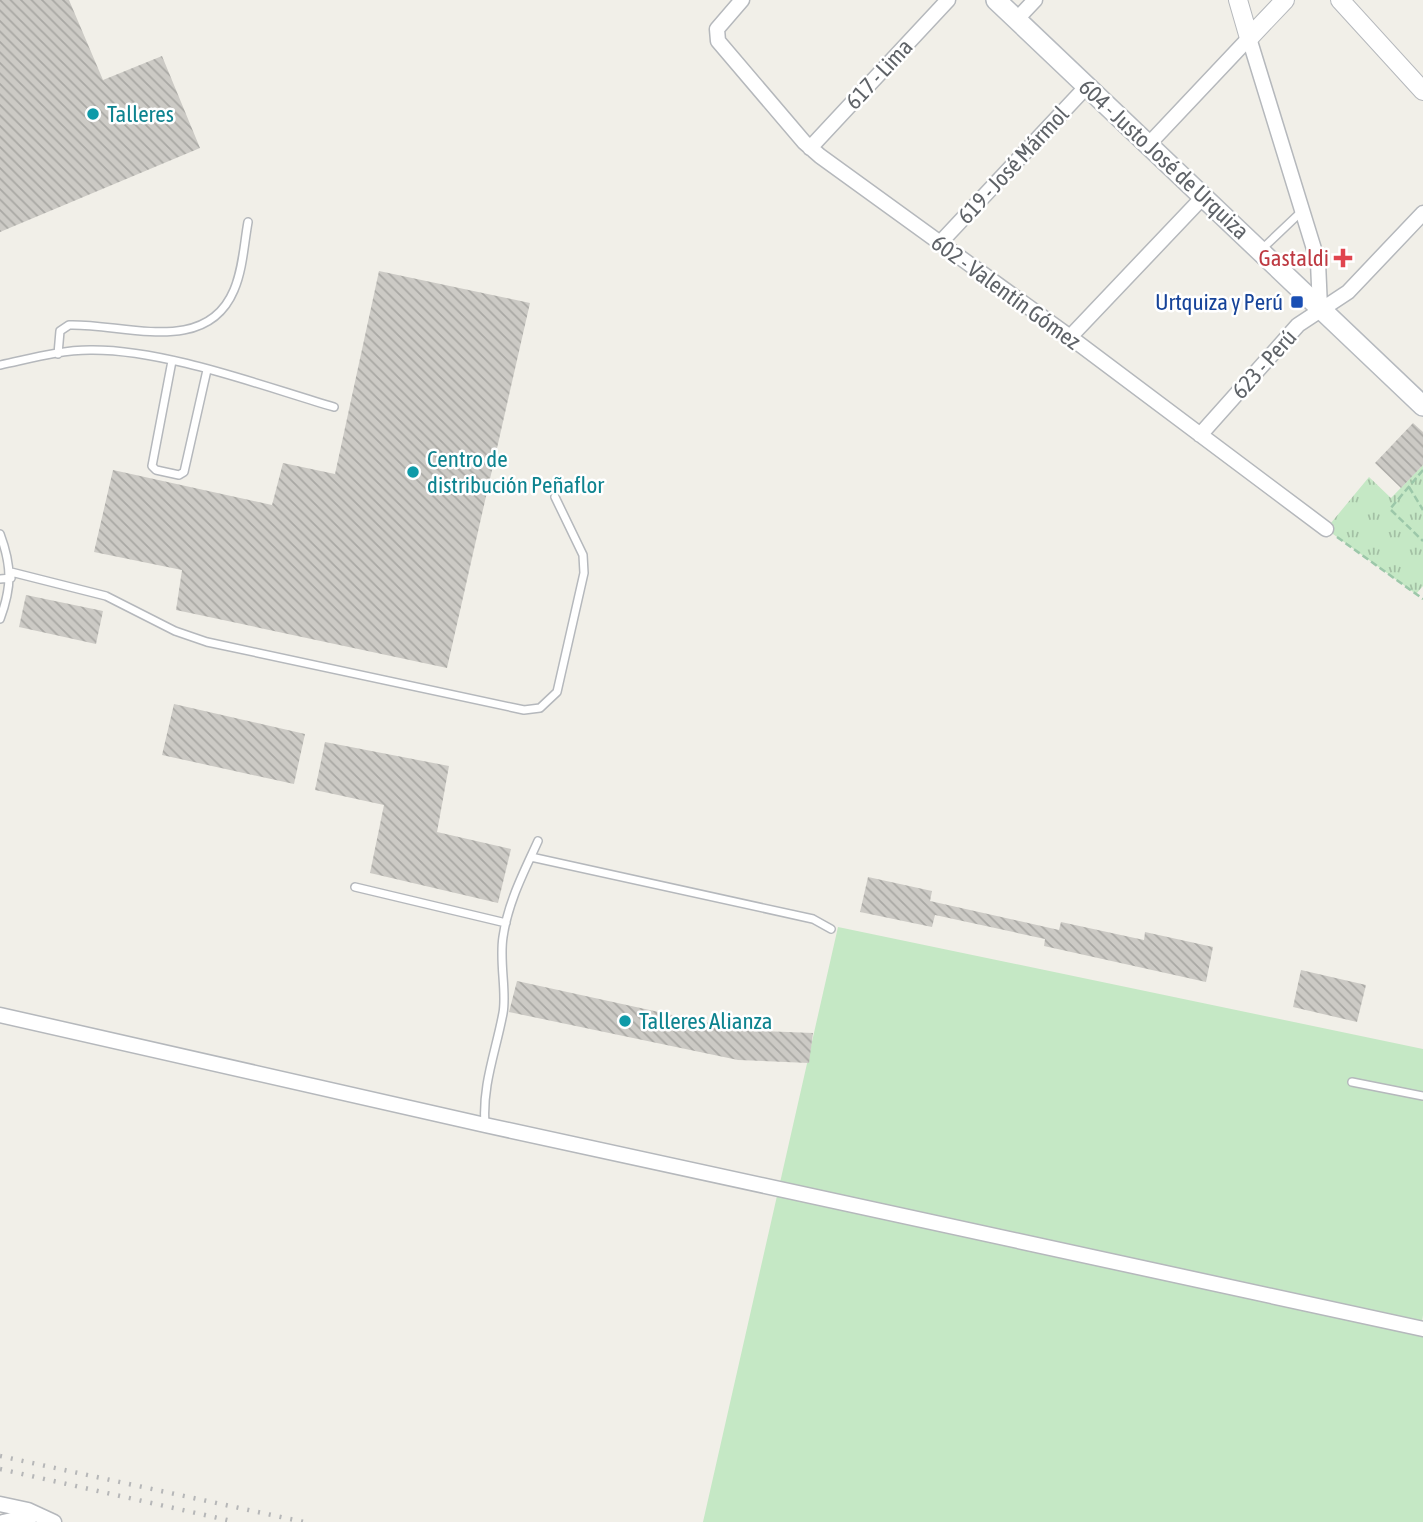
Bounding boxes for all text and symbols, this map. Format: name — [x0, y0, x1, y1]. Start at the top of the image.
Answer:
street label: 617 - Lima — [840, 34, 918, 114]
street label: 604 - Justo José de Urquiza — [1074, 74, 1254, 244]
place label: Talleres — [107, 101, 174, 127]
street label: 619 - José Mármol — [952, 101, 1074, 229]
marker: Talleres — [85, 106, 101, 122]
street label: 602 - Valentín Gómez — [926, 229, 1086, 355]
place label: Gastaldi — [1259, 245, 1329, 271]
marker: Gastaldi — [1335, 250, 1351, 266]
place label: Urtquiza y Perú — [1155, 289, 1283, 315]
marker: Urtquiza y Perú — [1289, 294, 1305, 310]
street label: 623 - Perú — [1226, 324, 1302, 404]
place label: Centro de distribución Peñaflor — [427, 446, 605, 498]
marker: Centro de distribución Peñaflor — [405, 464, 421, 480]
place label: Talleres Alianza — [639, 1008, 773, 1034]
marker: Talleres Alianza — [617, 1013, 633, 1029]

